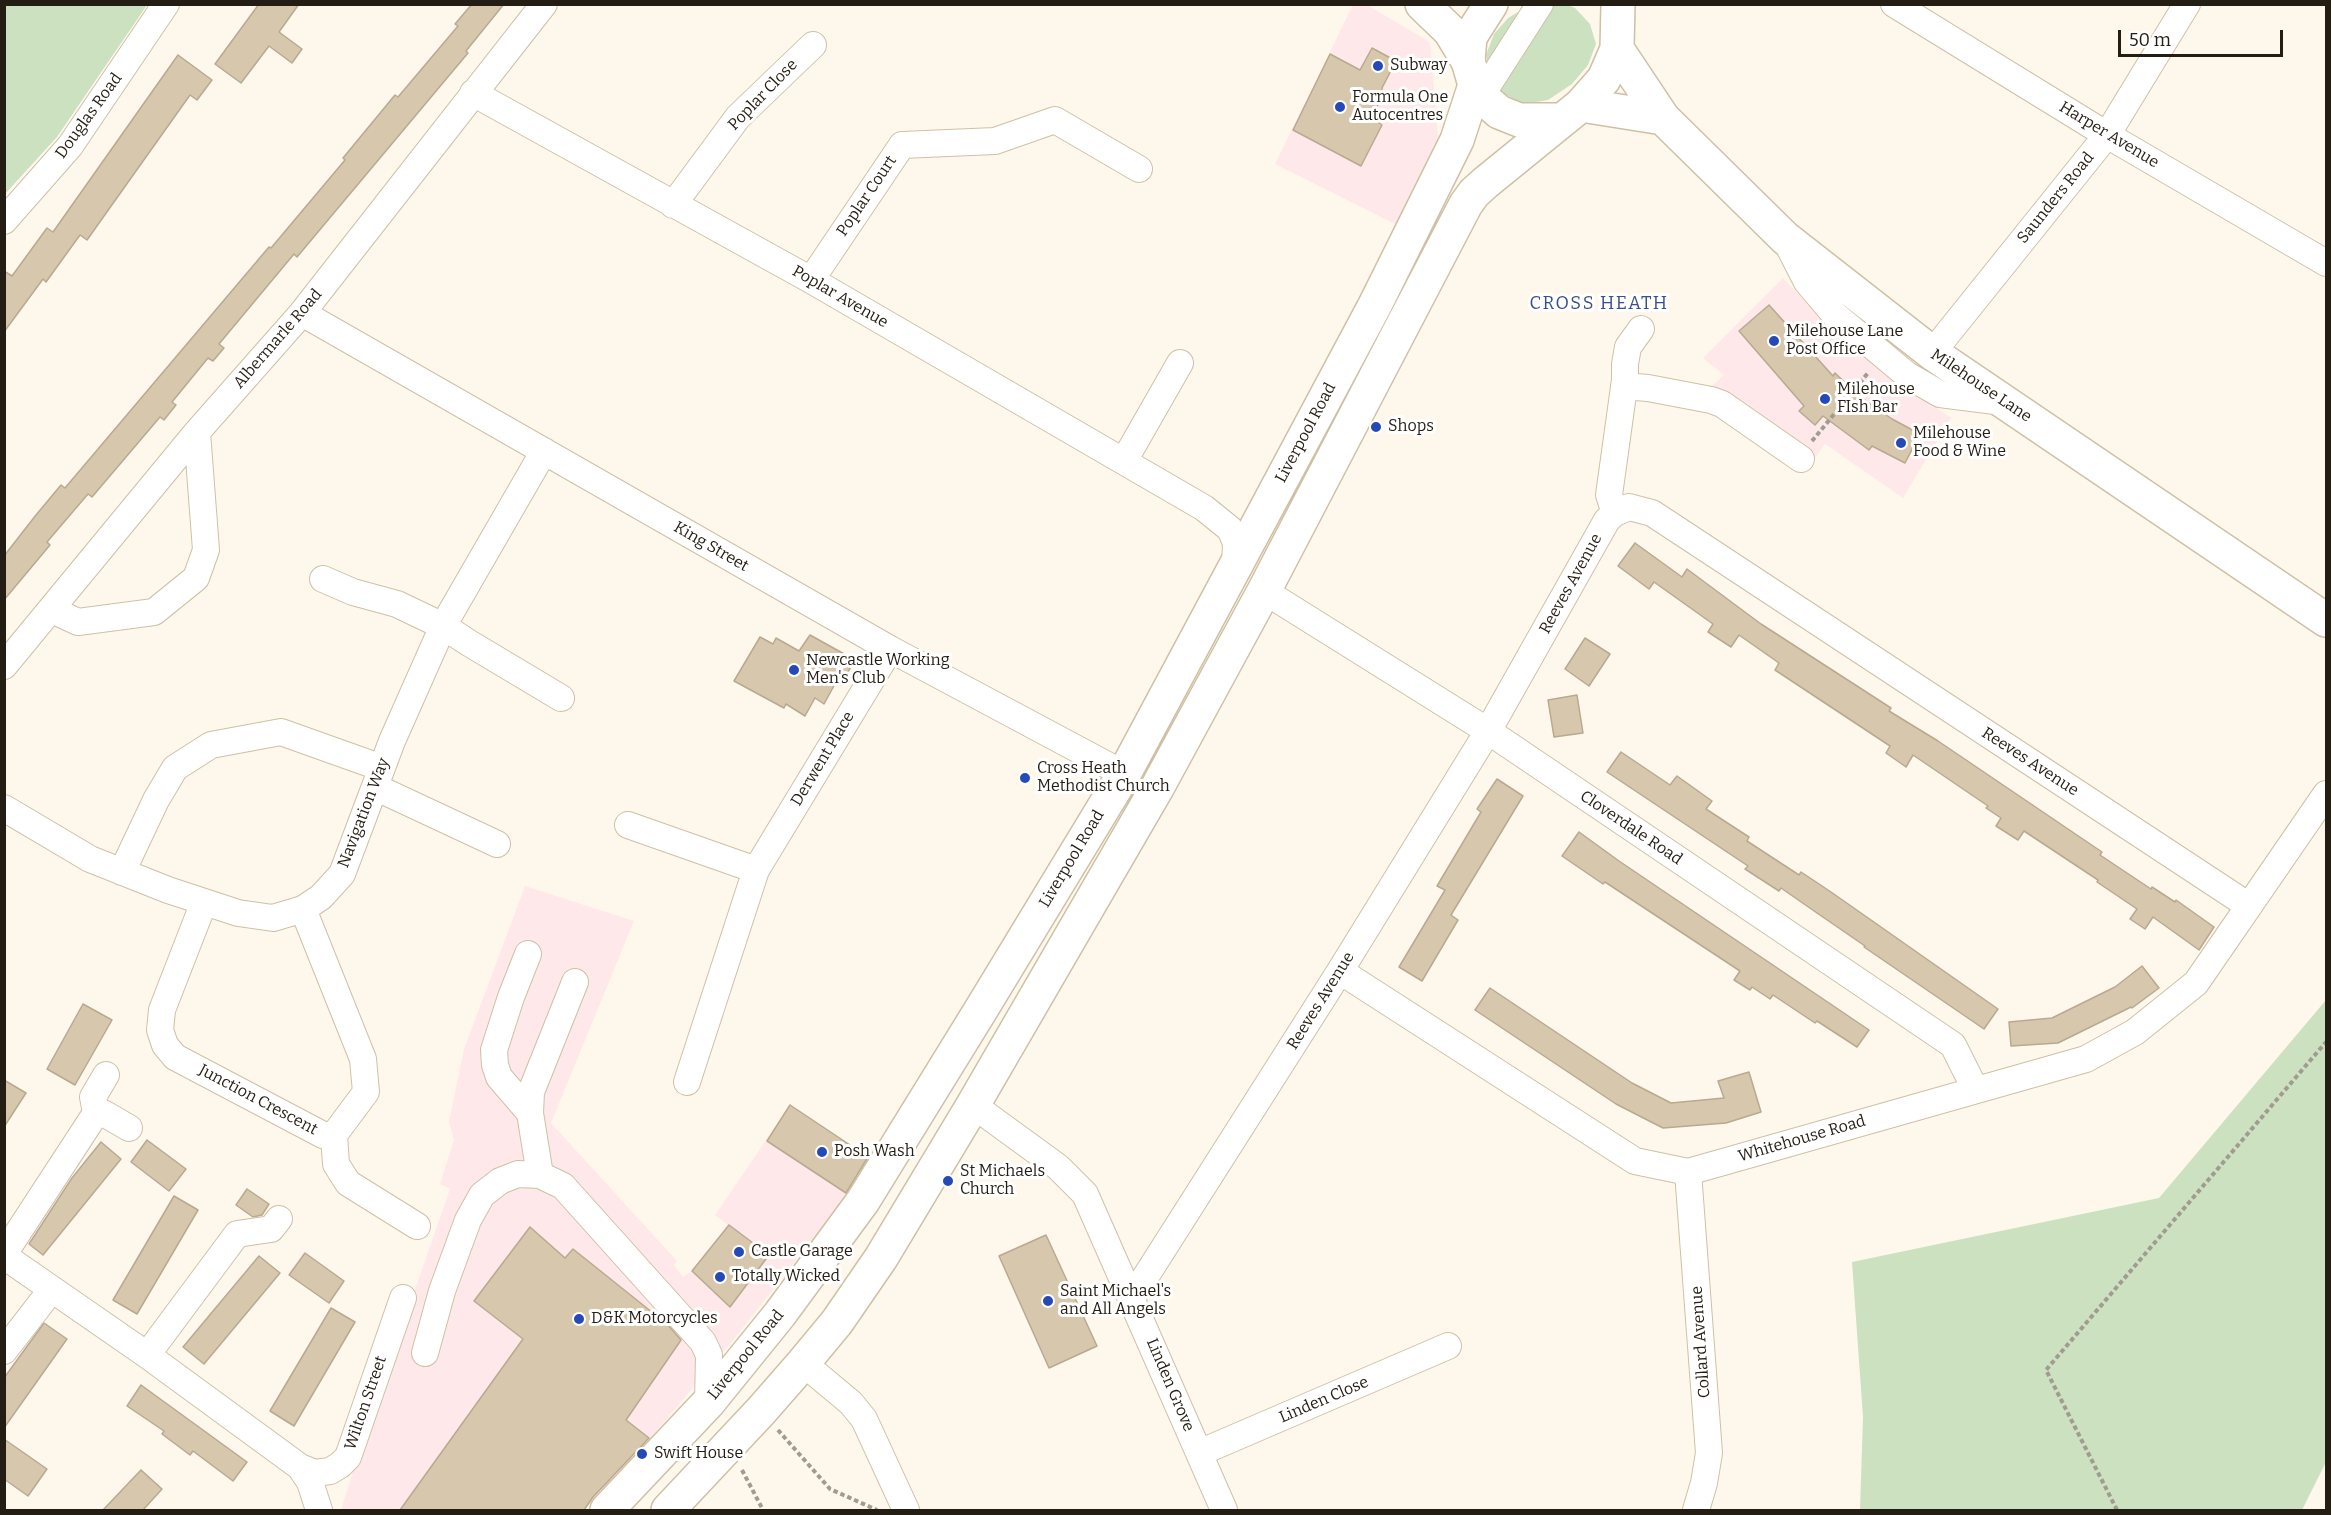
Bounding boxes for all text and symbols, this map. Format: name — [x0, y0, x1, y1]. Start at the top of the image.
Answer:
scale bar — [2121, 18, 2286, 56]
text: 50 m — [2129, 29, 2171, 51]
street label: Poplar Close — [724, 55, 802, 135]
place label: Subway — [1390, 56, 1447, 76]
marker: Subway — [1371, 59, 1385, 73]
street label: Douglas Road — [52, 70, 126, 162]
place label: Formula One Autocentres — [1352, 88, 1448, 126]
street label: Harper Avenue — [2056, 98, 2162, 172]
marker: Formula One Autocentres — [1333, 100, 1347, 114]
street label: Saunders Road — [2013, 149, 2099, 247]
street label: Poplar Court — [833, 152, 901, 240]
street label: Poplar Avenue — [789, 262, 891, 332]
street label: Albermarle Road — [230, 285, 326, 393]
district label: CROSS HEATH — [1529, 293, 1669, 315]
place label: Milehouse Lane Post Office — [1786, 322, 1903, 360]
marker: Milehouse Lane Post Office — [1767, 334, 1781, 348]
street label: Milehouse Lane — [1927, 345, 2035, 427]
street label: Liverpool Road — [1272, 380, 1340, 486]
place label: Milehouse FIsh Bar — [1837, 380, 1915, 418]
marker: Milehouse FIsh Bar — [1818, 392, 1832, 406]
place label: Shops — [1388, 417, 1434, 437]
marker: Shops — [1369, 420, 1383, 434]
place label: Milehouse Food & Wine — [1913, 424, 2006, 462]
marker: Milehouse Food & Wine — [1894, 436, 1908, 450]
street label: King Street — [670, 518, 752, 576]
street label: Reeves Avenue — [1536, 531, 1606, 637]
place label: Newcastle Working Men's Club — [806, 651, 950, 689]
marker: Newcastle Working Men's Club — [787, 663, 801, 677]
street label: Derwent Place — [787, 708, 859, 810]
street label: Reeves Avenue — [1978, 724, 2082, 800]
street label: Navigation Way — [334, 755, 394, 871]
place label: Cross Heath Methodist Church — [1037, 759, 1170, 797]
marker: Cross Heath Methodist Church — [1018, 771, 1032, 785]
street label: Cloverdale Road — [1576, 787, 1686, 869]
street label: Liverpool Road — [1035, 807, 1109, 911]
street label: Reeves Avenue — [1283, 949, 1359, 1053]
street label: Junction Crescent — [195, 1061, 321, 1139]
street label: Whitehouse Road — [1736, 1112, 1868, 1166]
place label: Posh Wash — [834, 1142, 915, 1162]
marker: Posh Wash — [815, 1145, 829, 1159]
place label: St Michaels Church — [960, 1162, 1045, 1200]
marker: St Michaels Church — [941, 1174, 955, 1188]
place label: Castle Garage — [751, 1242, 853, 1262]
marker: Castle Garage — [732, 1245, 746, 1259]
place label: Totally Wicked — [732, 1267, 840, 1287]
marker: Totally Wicked — [713, 1270, 727, 1284]
place label: Saint Michael's and All Angels — [1060, 1282, 1171, 1320]
street label: Collard Avenue — [1688, 1285, 1714, 1399]
marker: Saint Michael's and All Angels — [1041, 1294, 1055, 1308]
street label: Liverpool Road — [704, 1306, 788, 1404]
place label: D&K Motorcycles — [591, 1309, 718, 1329]
marker: D&K Motorcycles — [572, 1312, 586, 1326]
street label: Linden Grove — [1142, 1336, 1198, 1434]
street label: Wilton Street — [341, 1353, 391, 1453]
street label: Linden Close — [1276, 1373, 1372, 1427]
place label: Swift House — [654, 1444, 743, 1464]
marker: Swift House — [635, 1447, 649, 1461]

